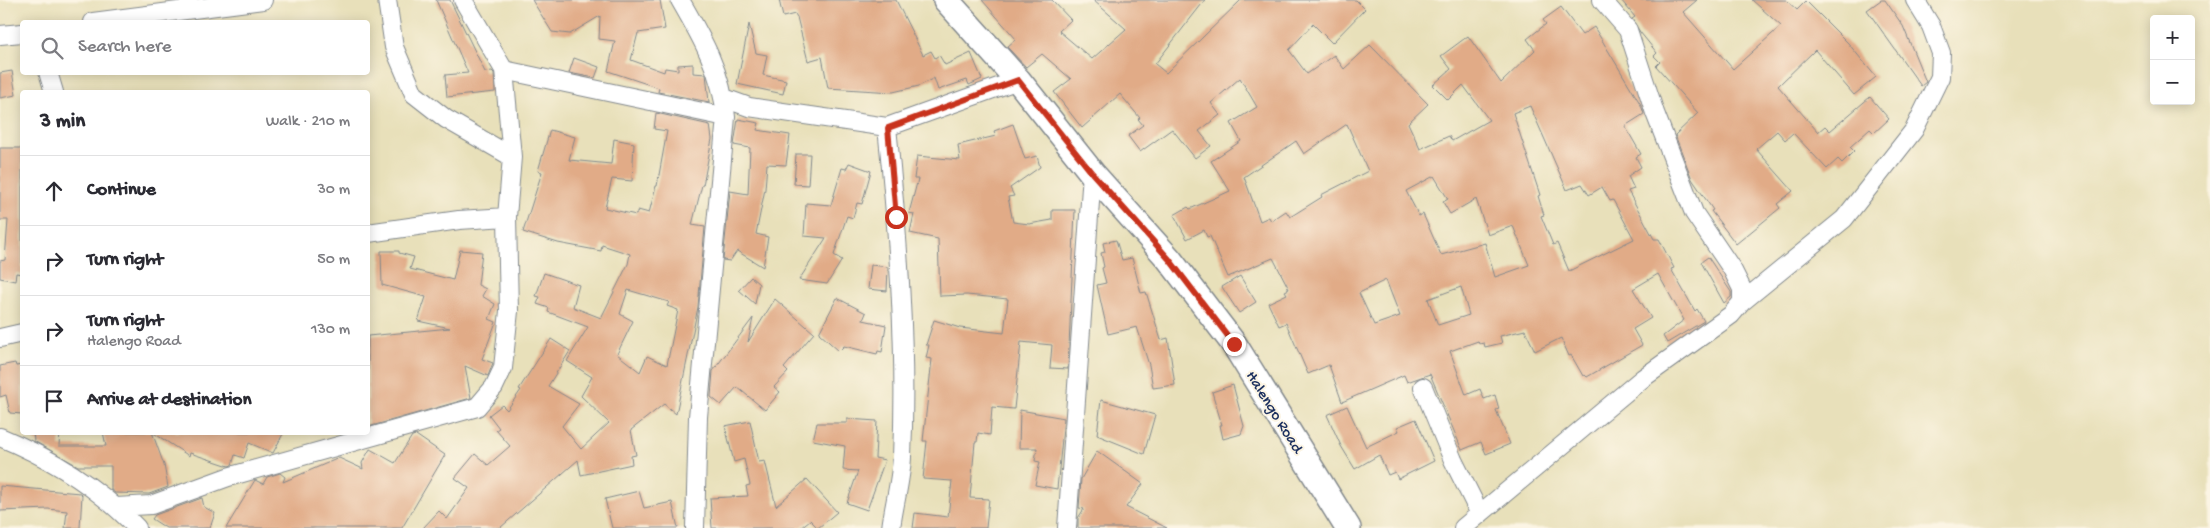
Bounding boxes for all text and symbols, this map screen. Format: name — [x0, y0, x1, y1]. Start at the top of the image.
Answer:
map controls — [2150, 15, 2195, 105]
button: + — [2150, 15, 2195, 60]
search box — [20, 20, 370, 75]
icon: search — [38, 34, 66, 62]
text: Search here — [78, 36, 172, 59]
button: − — [2150, 60, 2195, 105]
text: 3 min — [40, 110, 85, 135]
text: Walk · 210 m — [266, 113, 350, 132]
icon: ahead — [40, 177, 68, 205]
text: Continue — [87, 179, 156, 202]
text: 30 m — [317, 181, 350, 200]
route start — [885, 206, 908, 229]
icon: right — [40, 247, 68, 275]
text: Turn right — [87, 249, 163, 272]
text: 50 m — [317, 251, 350, 270]
text: Turn right — [87, 310, 163, 333]
icon: right — [40, 317, 68, 345]
text: 130 m — [311, 321, 350, 340]
text: Halengo Road — [87, 333, 181, 352]
route end — [1223, 333, 1246, 356]
street label: Halengo Road — [1240, 368, 1307, 459]
icon: arrive — [40, 387, 68, 415]
text: Arrive at destination — [87, 389, 251, 412]

